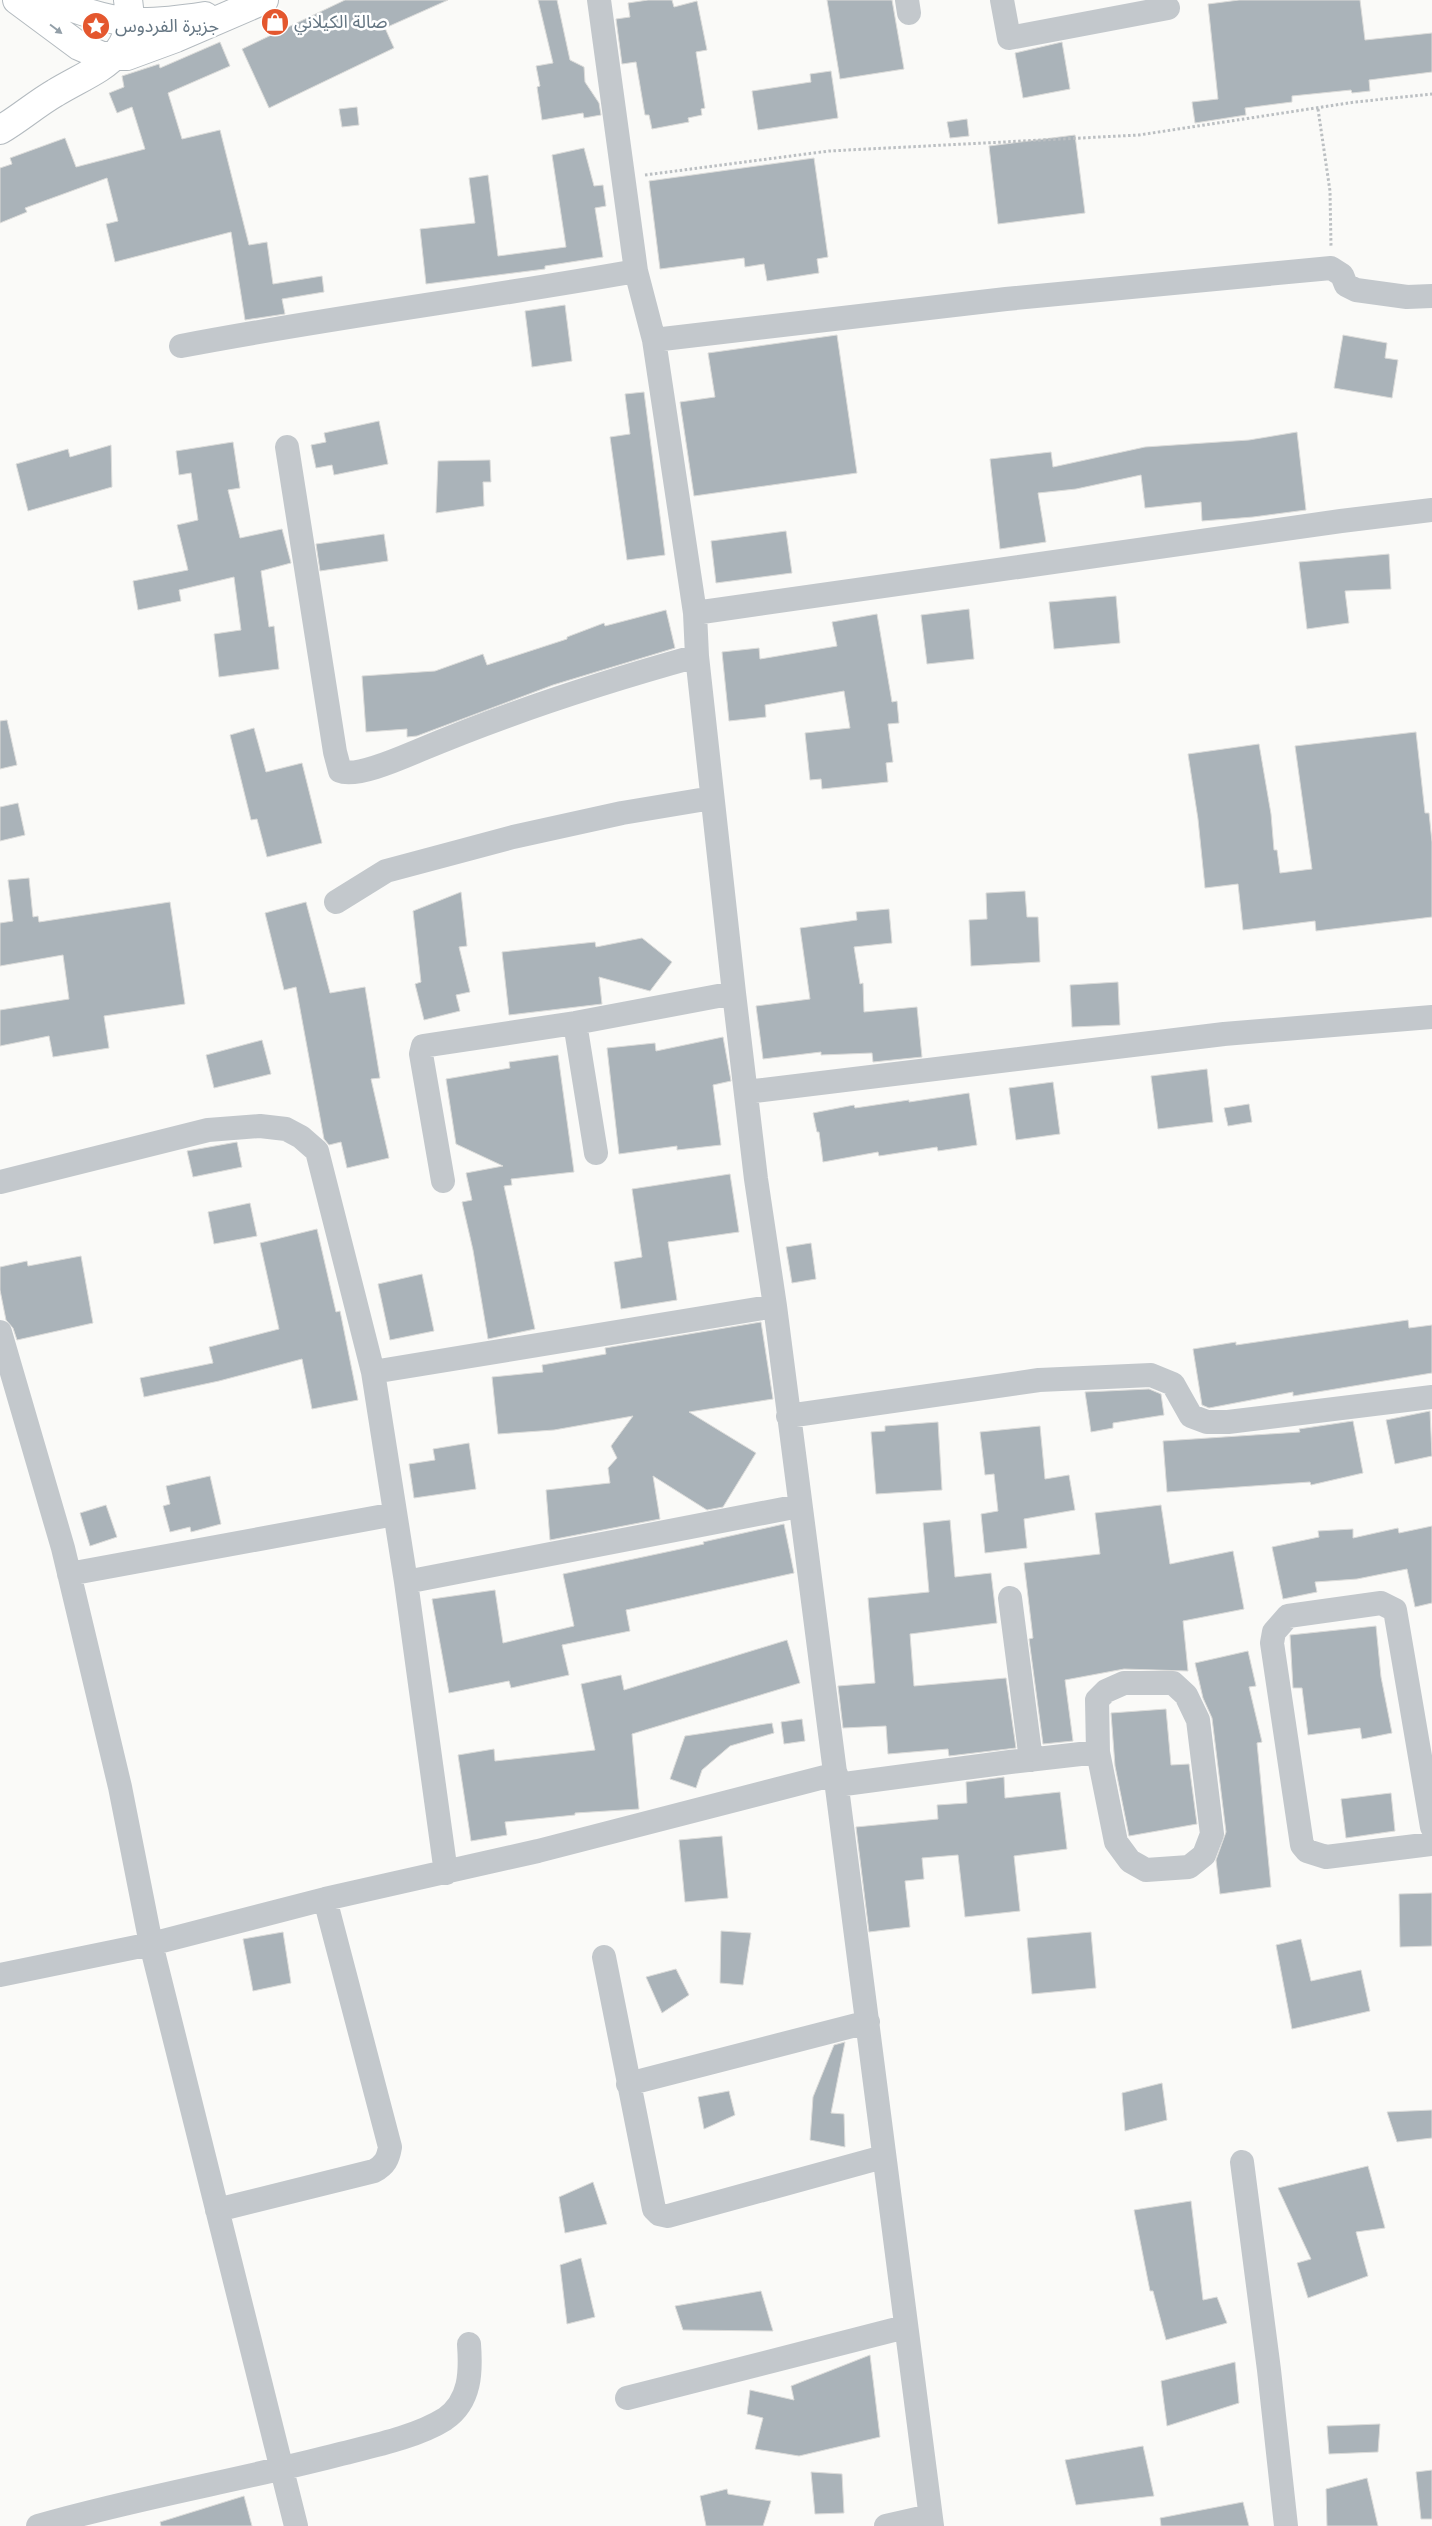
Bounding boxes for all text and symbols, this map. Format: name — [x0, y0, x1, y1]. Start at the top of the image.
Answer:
shop icon: صالة الكيلاني — [260, 7, 290, 37]
place label: صالة الكيلاني — [294, 10, 388, 35]
place icon: جزيرة الفردوس — [81, 11, 111, 41]
place label: جزيرة الفردوس — [115, 14, 219, 37]
one-way arrow — [49, 24, 63, 34]

